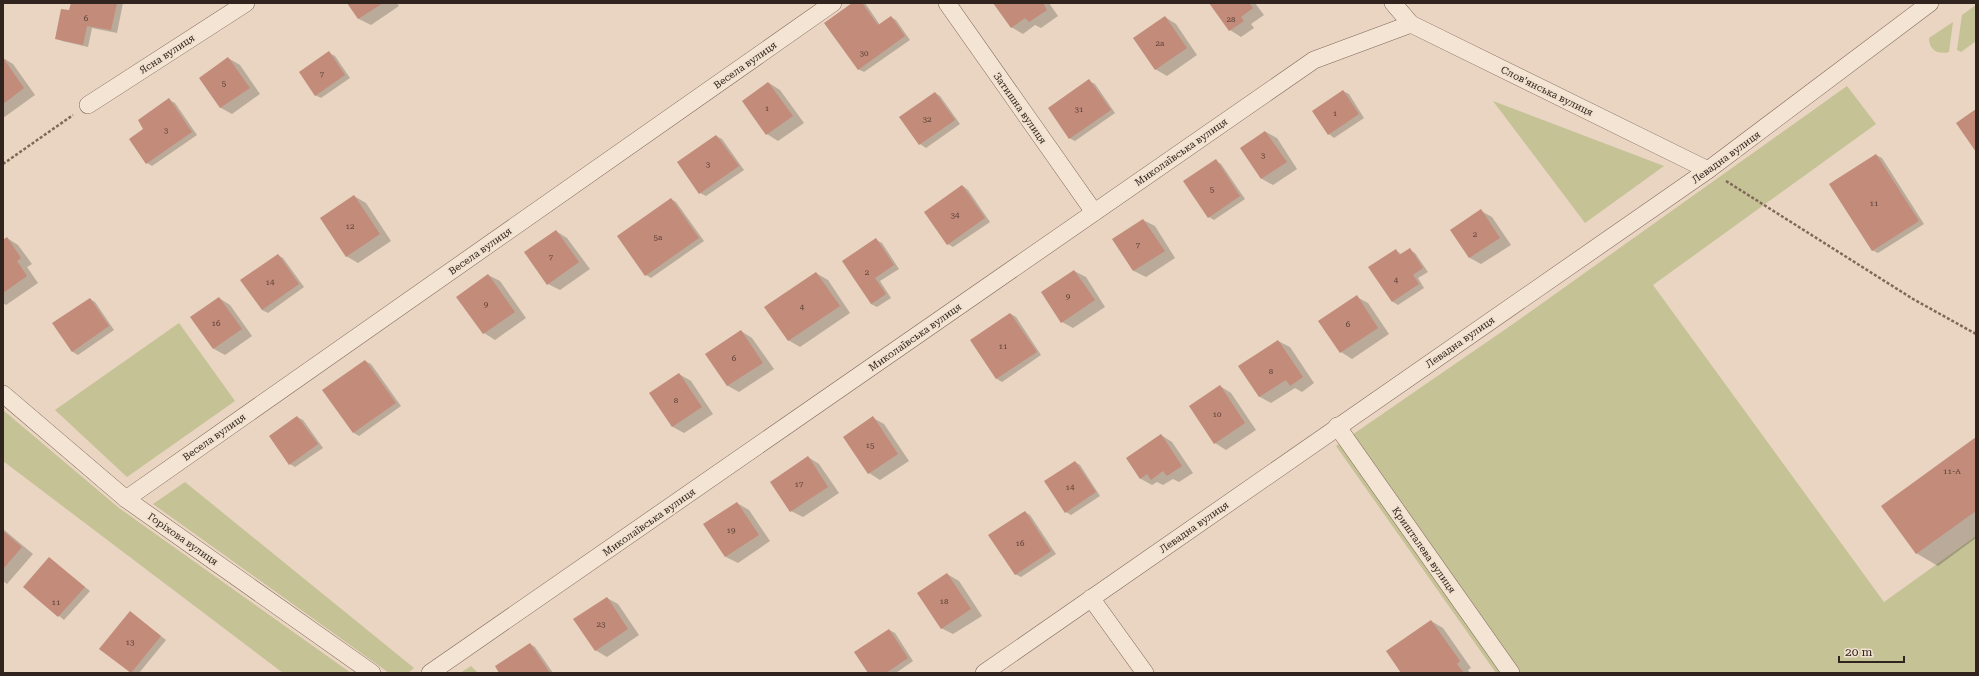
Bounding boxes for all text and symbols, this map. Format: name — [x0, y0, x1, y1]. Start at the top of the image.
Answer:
house number: 6 — [84, 14, 89, 23]
house number: 28 — [1227, 15, 1236, 24]
street label: Ясна вулиця — [137, 32, 197, 76]
street label: Весела вулиця — [711, 39, 779, 91]
house number: 2а — [1156, 39, 1165, 48]
house number: 30 — [860, 49, 869, 58]
street label: Словʼянська вулиця — [1499, 64, 1595, 118]
house number: 7 — [320, 70, 325, 79]
street label: Затишна вулиця — [991, 70, 1049, 146]
house number: 5 — [222, 79, 227, 88]
house number: 1 — [765, 104, 770, 113]
house number: 31 — [1075, 105, 1084, 114]
house number: 1 — [1333, 109, 1338, 118]
house number: 32 — [923, 115, 932, 124]
street label: Миколаївська вулиця — [1133, 116, 1230, 188]
house number: 3 — [164, 126, 169, 135]
street label: Левадна вулиця — [1690, 128, 1763, 185]
house number: 3 — [1261, 151, 1266, 160]
house number: 3 — [706, 160, 711, 169]
house number: 5 — [1210, 185, 1215, 194]
house number: 11 — [1870, 199, 1879, 208]
house number: 34 — [951, 211, 960, 220]
house number: 12 — [346, 222, 355, 231]
street label: Весела вулиця — [446, 225, 514, 277]
house number: 2 — [1473, 230, 1478, 239]
house number: 5а — [654, 233, 663, 242]
house number: 7 — [1136, 241, 1141, 250]
house number: 7 — [549, 253, 554, 262]
house number: 2 — [865, 268, 870, 277]
house number: 4 — [1394, 276, 1399, 285]
house number: 14 — [266, 278, 275, 287]
house number: 9 — [1066, 292, 1071, 301]
house number: 9 — [484, 300, 489, 309]
street label: Миколаївська вулиця — [867, 301, 964, 373]
house number: 4 — [800, 303, 805, 312]
street label: Левадна вулиця — [1423, 314, 1497, 370]
house number: 16 — [212, 319, 221, 328]
house number: 6 — [1346, 320, 1351, 329]
house number: 11 — [999, 342, 1008, 351]
house number: 6 — [732, 354, 737, 363]
house number: 8 — [1269, 367, 1274, 376]
house number: 8 — [674, 396, 679, 405]
house number: 10 — [1213, 410, 1222, 419]
street label: Весела вулиця — [180, 411, 248, 463]
house number: 15 — [866, 441, 875, 450]
house number: 11-А — [1943, 467, 1961, 476]
house number: 17 — [795, 480, 804, 489]
house number: 14 — [1066, 483, 1075, 492]
street label: Миколаївська вулиця — [601, 486, 698, 558]
street label: Левадна вулиця — [1157, 499, 1231, 555]
street label: Кришталева вулиця — [1390, 505, 1458, 595]
street label: Горіхова вулиця — [146, 511, 220, 568]
house number: 19 — [727, 526, 736, 535]
house number: 16 — [1016, 539, 1025, 548]
house number: 18 — [940, 597, 949, 606]
house number: 11 — [52, 598, 61, 607]
house number: 23 — [597, 620, 606, 629]
house number: 13 — [126, 638, 135, 647]
scale bar — [1839, 638, 1904, 664]
text: 20 m — [1845, 645, 1872, 659]

